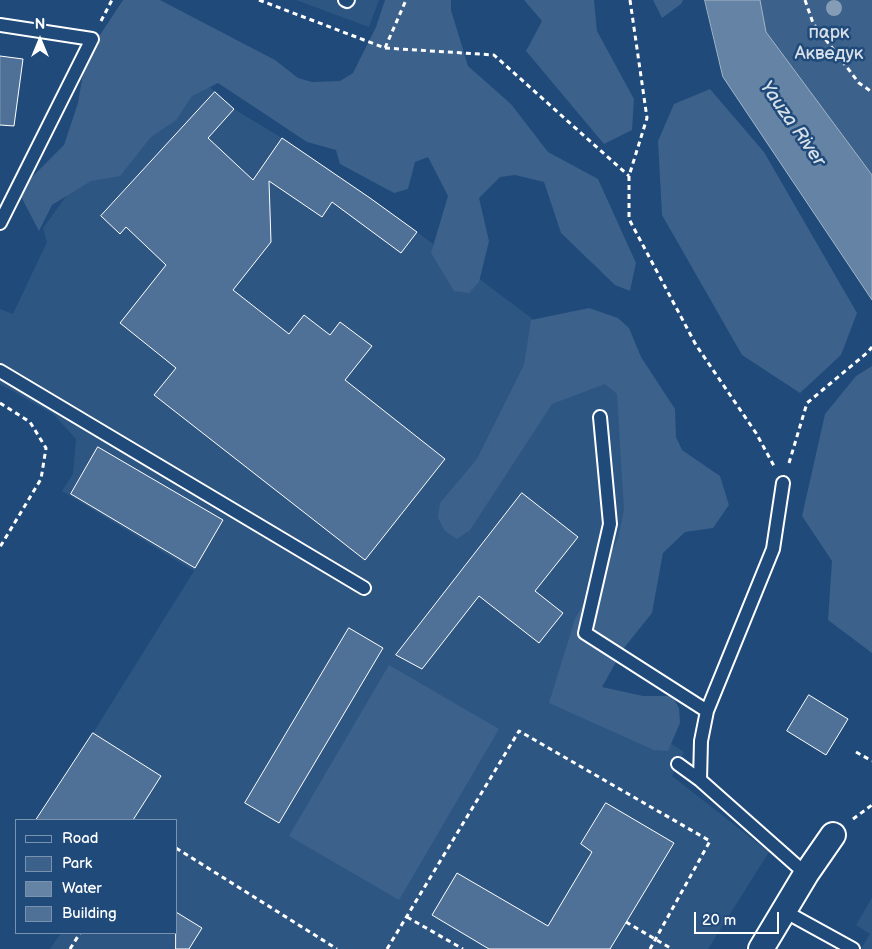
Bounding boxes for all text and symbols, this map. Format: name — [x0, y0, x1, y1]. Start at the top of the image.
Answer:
north arrow — [15, 15, 65, 65]
text: N — [35, 16, 45, 33]
park label: парк Акведук — [795, 22, 863, 64]
water label: Yauza River — [754, 77, 830, 171]
legend — [15, 819, 178, 934]
text: Road — [62, 829, 98, 848]
text: Park — [62, 854, 92, 873]
text: Water — [62, 879, 102, 898]
scale bar — [697, 902, 782, 934]
text: Building — [62, 904, 117, 923]
text: 20 m — [702, 911, 736, 930]

